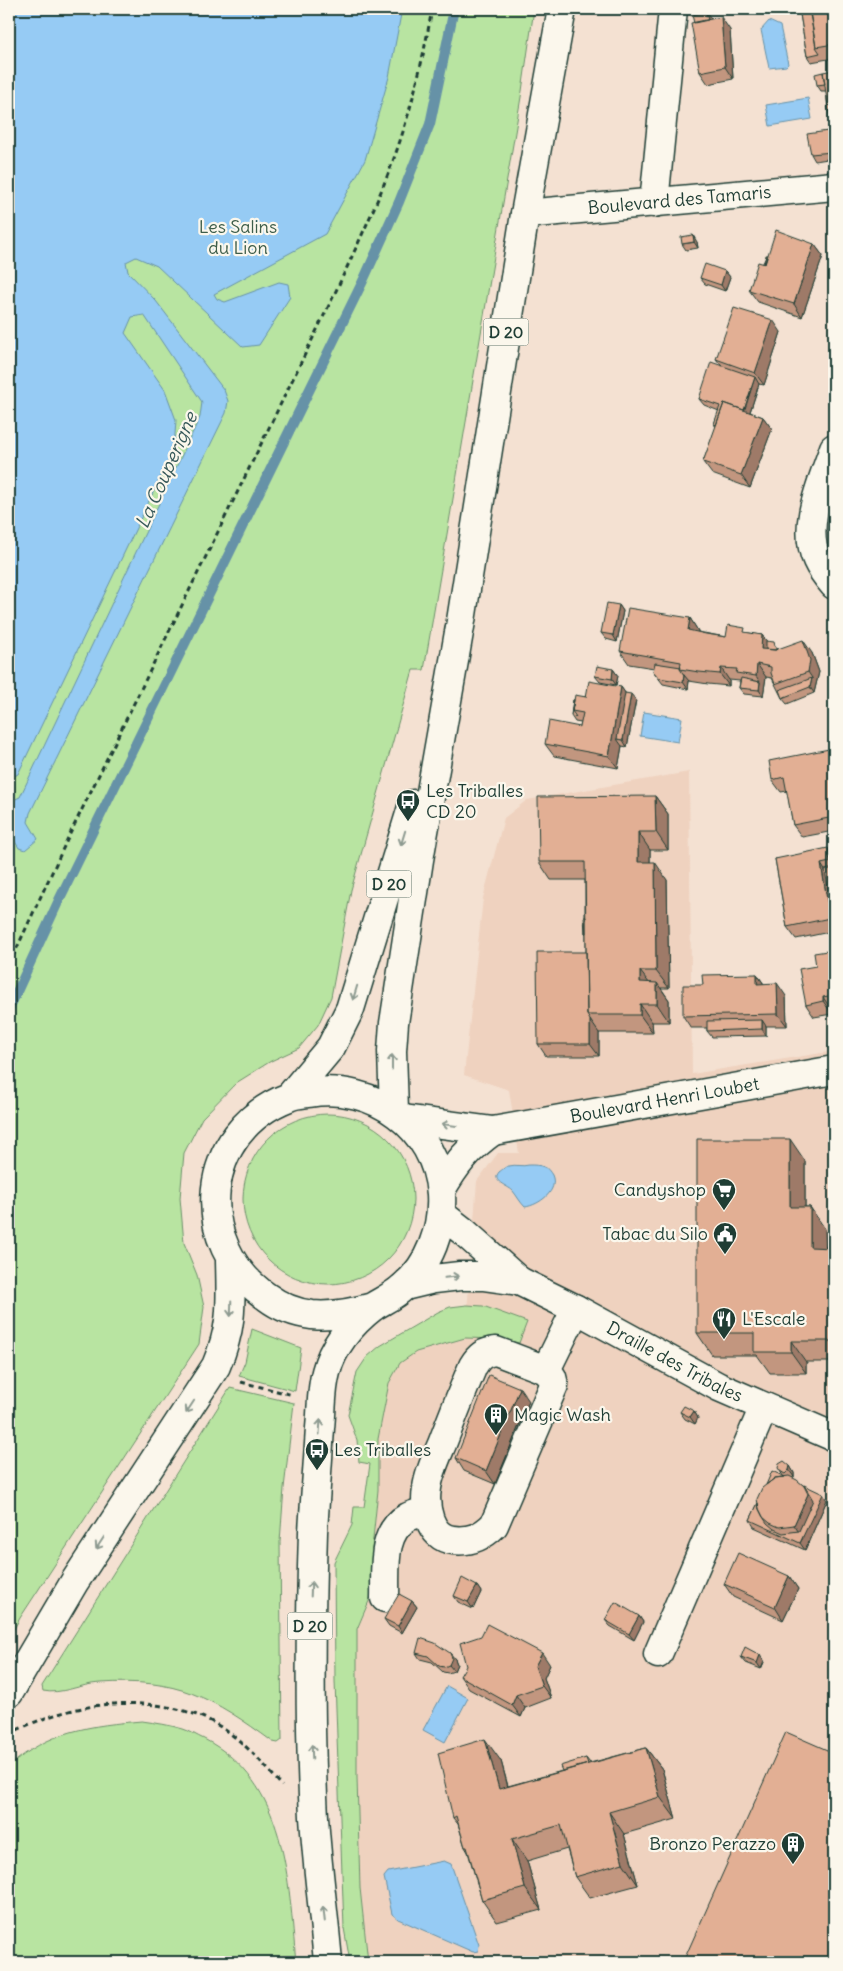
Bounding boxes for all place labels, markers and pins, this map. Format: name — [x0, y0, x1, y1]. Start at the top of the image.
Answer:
place label: Les Triballes CD 20 — [426, 779, 523, 823]
bus stop icon: Les Triballes CD 20 — [395, 788, 421, 822]
supermarket icon: Candyshop — [711, 1177, 737, 1211]
place label: Candyshop — [614, 1178, 706, 1201]
public building icon: Tabac du Silo — [712, 1221, 738, 1255]
place label: Tabac du Silo — [602, 1222, 708, 1245]
restaurant icon: L'Escale — [711, 1306, 737, 1340]
place label: L'Escale — [742, 1307, 806, 1330]
building icon: Magic Wash — [483, 1402, 509, 1436]
place label: Magic Wash — [514, 1403, 611, 1426]
bus stop icon: Les Triballes — [304, 1437, 330, 1471]
place label: Les Triballes — [334, 1438, 431, 1461]
building icon: Bronzo Perazzo — [780, 1831, 806, 1865]
place label: Bronzo Perazzo — [649, 1832, 776, 1855]

